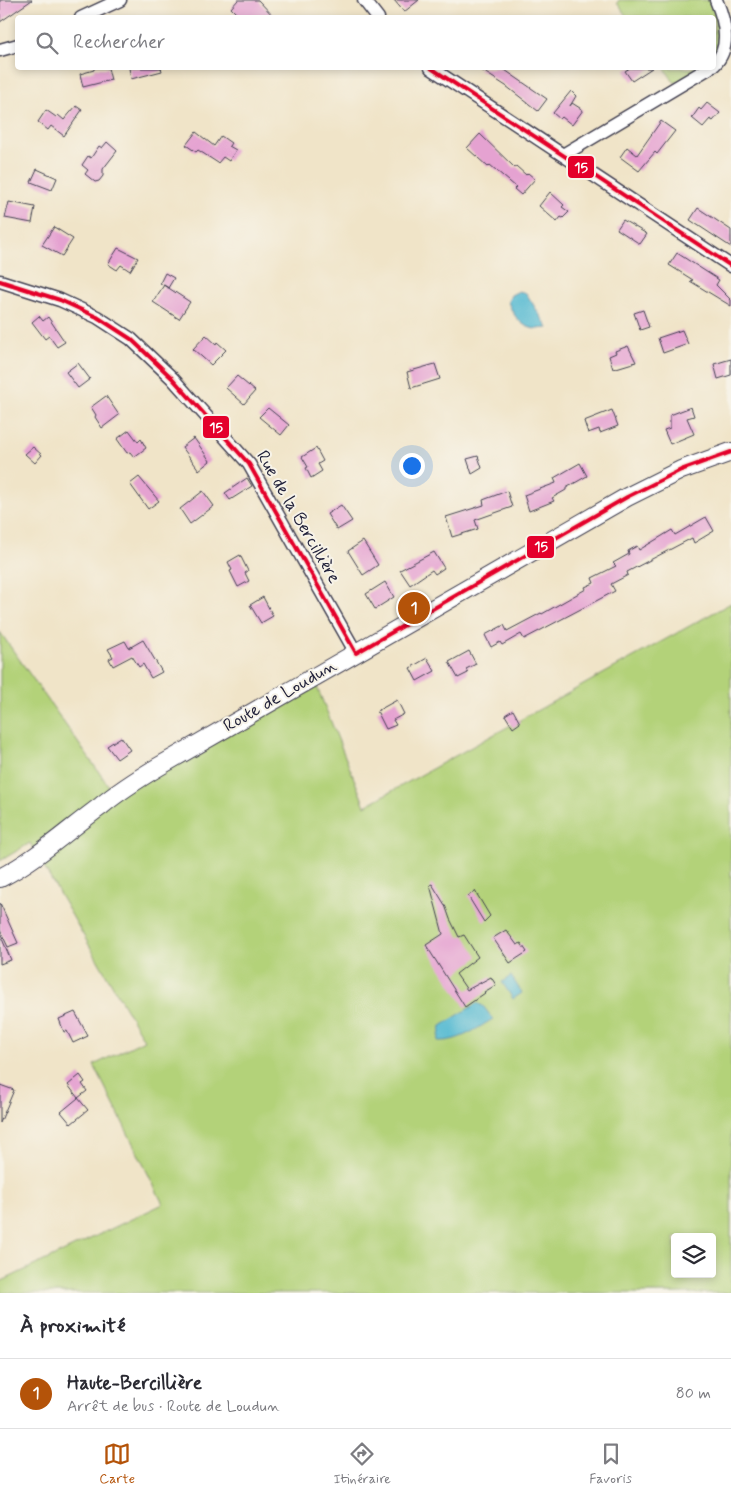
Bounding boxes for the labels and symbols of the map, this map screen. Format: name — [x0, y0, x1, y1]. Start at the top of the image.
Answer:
line badge: 15 — [567, 155, 595, 179]
text: 15 — [574, 159, 588, 177]
line badge: 15 — [202, 415, 230, 439]
text: 15 — [209, 419, 223, 437]
street label: Rue de la Bercillière — [250, 446, 346, 588]
your location — [399, 453, 425, 479]
line badge: 15 — [526, 535, 555, 559]
text: 15 — [534, 538, 548, 556]
pin: 1 — [398, 589, 430, 627]
street label: Route de Loudun — [219, 654, 341, 738]

